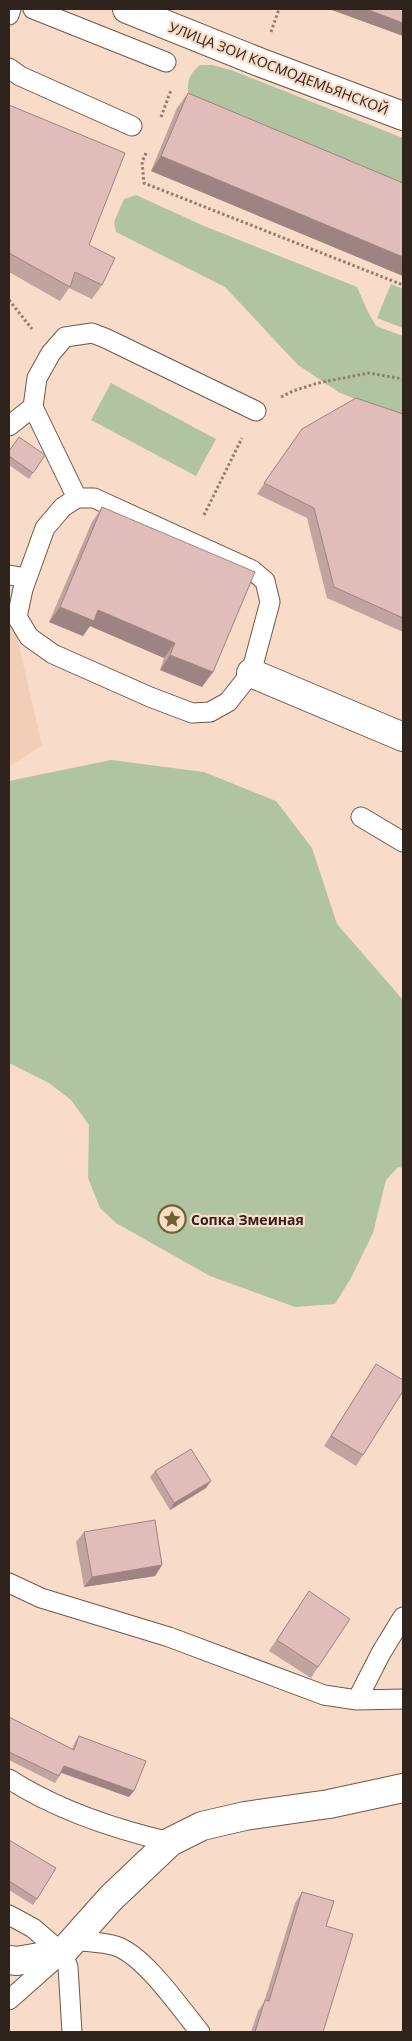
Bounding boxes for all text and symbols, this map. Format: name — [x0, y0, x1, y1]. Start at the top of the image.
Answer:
street label: УЛИЦА ЗОИ КОСМОДЕМЬЯНСКОЙ — [166, 17, 392, 119]
place icon: Сопка Змеиная — [157, 1204, 187, 1234]
place label: Сопка Змеиная — [191, 1210, 304, 1229]

